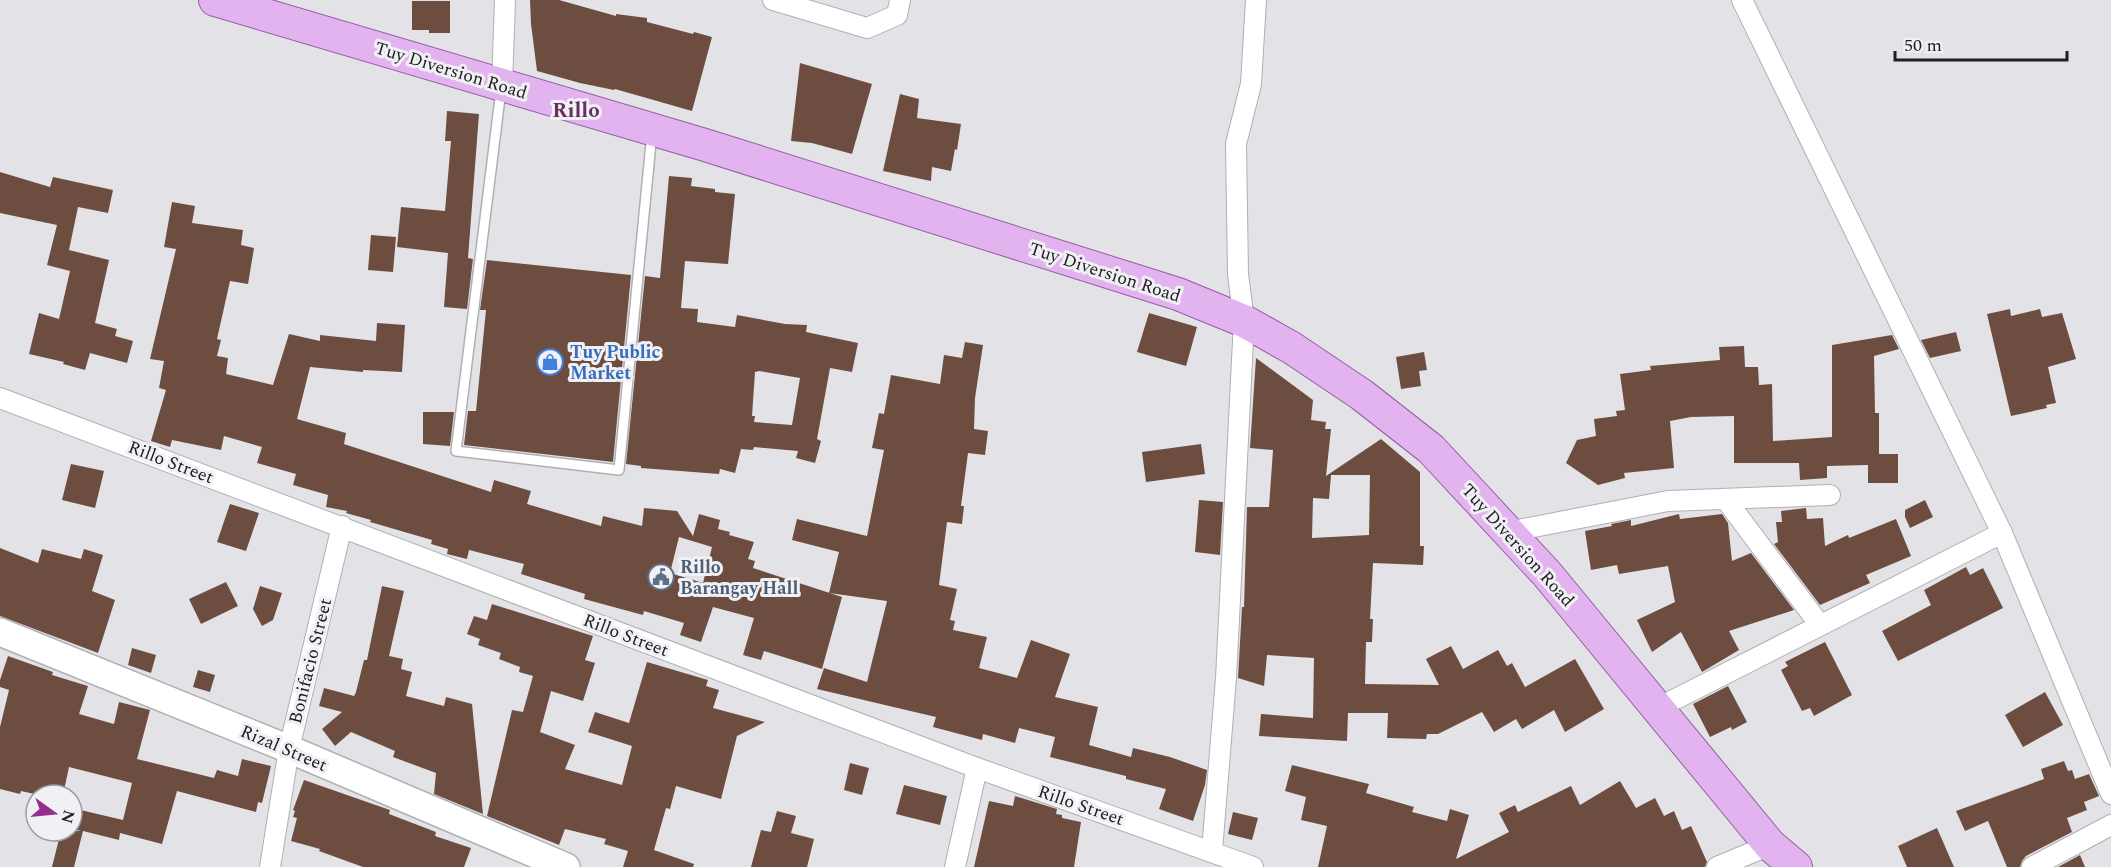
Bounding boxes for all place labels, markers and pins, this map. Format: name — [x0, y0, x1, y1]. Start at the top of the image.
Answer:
place label: Tuy Public Market — [570, 339, 661, 387]
shop icon: Tuy Public Market — [535, 347, 565, 377]
place label: Rillo Barangay Hall — [680, 554, 798, 602]
public building icon: Rillo Barangay Hall — [646, 562, 676, 592]

